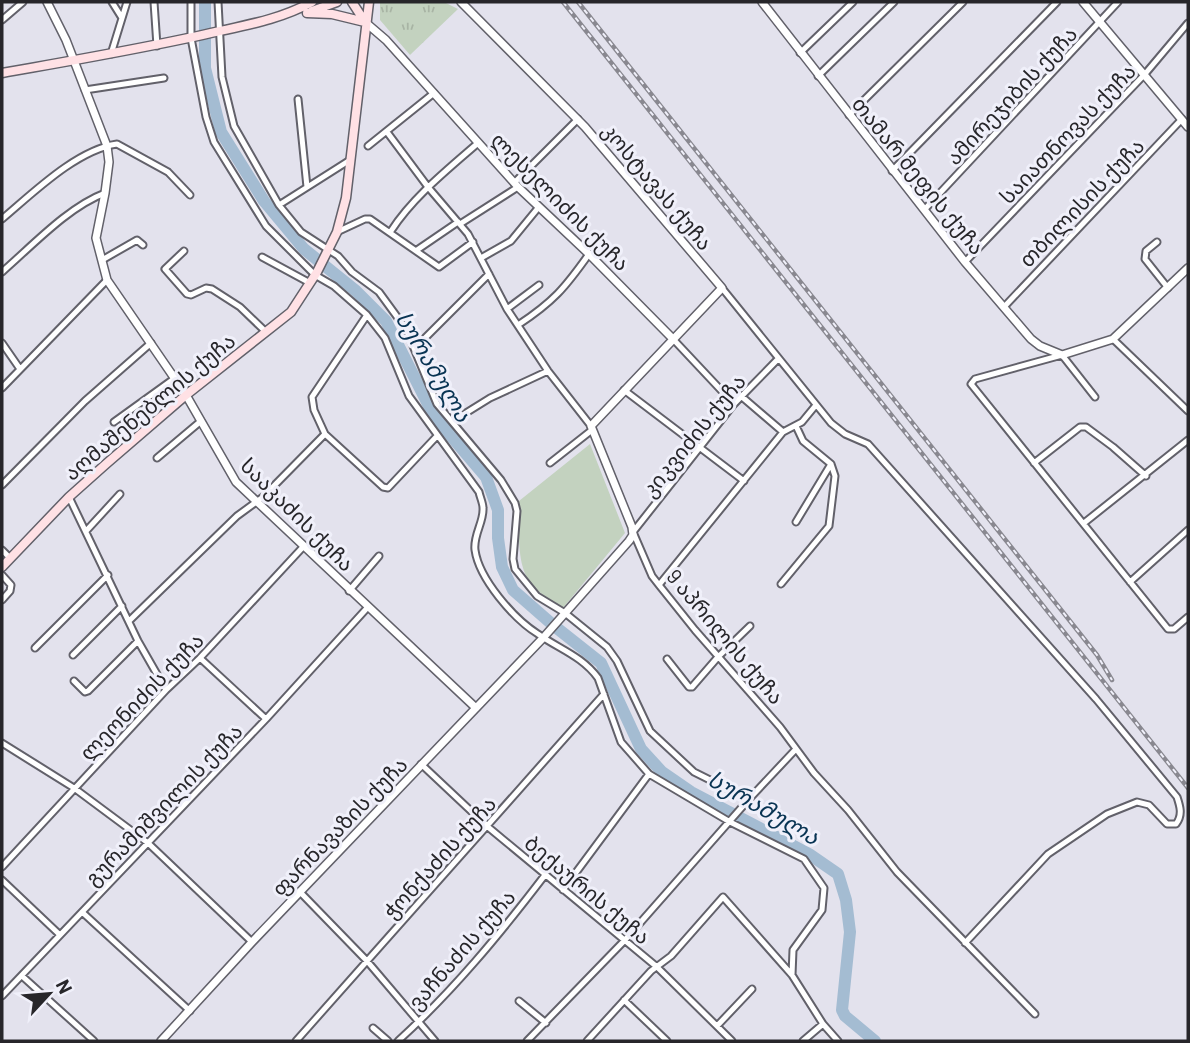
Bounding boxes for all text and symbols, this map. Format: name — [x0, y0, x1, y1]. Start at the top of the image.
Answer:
street label: ამირეჯიბის ქუჩა — [940, 21, 1082, 170]
street label: საიათნოვას ქუჩა — [994, 58, 1141, 209]
street label: თამარ მეფის ქუჩა — [847, 91, 990, 260]
street label: კოსტავას ქუჩა — [597, 117, 718, 255]
street label: ლესელიძის ქუჩა — [485, 127, 635, 277]
street label: თბილისის ქუჩა — [1013, 133, 1150, 273]
water label: სურამულა — [389, 306, 478, 427]
street label: აღმაშენებლის ქუჩა — [58, 327, 241, 486]
street label: კიკვიძის ქუჩა — [636, 369, 751, 502]
street label: სააკაძის ქუჩა — [235, 452, 360, 577]
street label: 9 აპრილის ქუჩა — [661, 563, 790, 710]
street label: ლეონიძის ქუჩა — [74, 627, 210, 766]
street label: გურამიშვილის ქუჩა — [79, 718, 248, 892]
street label: ფარნავაზის ქუჩა — [266, 751, 413, 901]
water label: სურამულა — [703, 764, 825, 851]
street label: ჭონქაძის ქუჩა — [378, 791, 501, 924]
street label: ბექაურის ქუჩა — [520, 829, 656, 949]
street label: ვაჩნაძის ქუჩა — [402, 884, 521, 1015]
north arrow — [14, 959, 84, 1029]
text: N — [52, 976, 78, 997]

